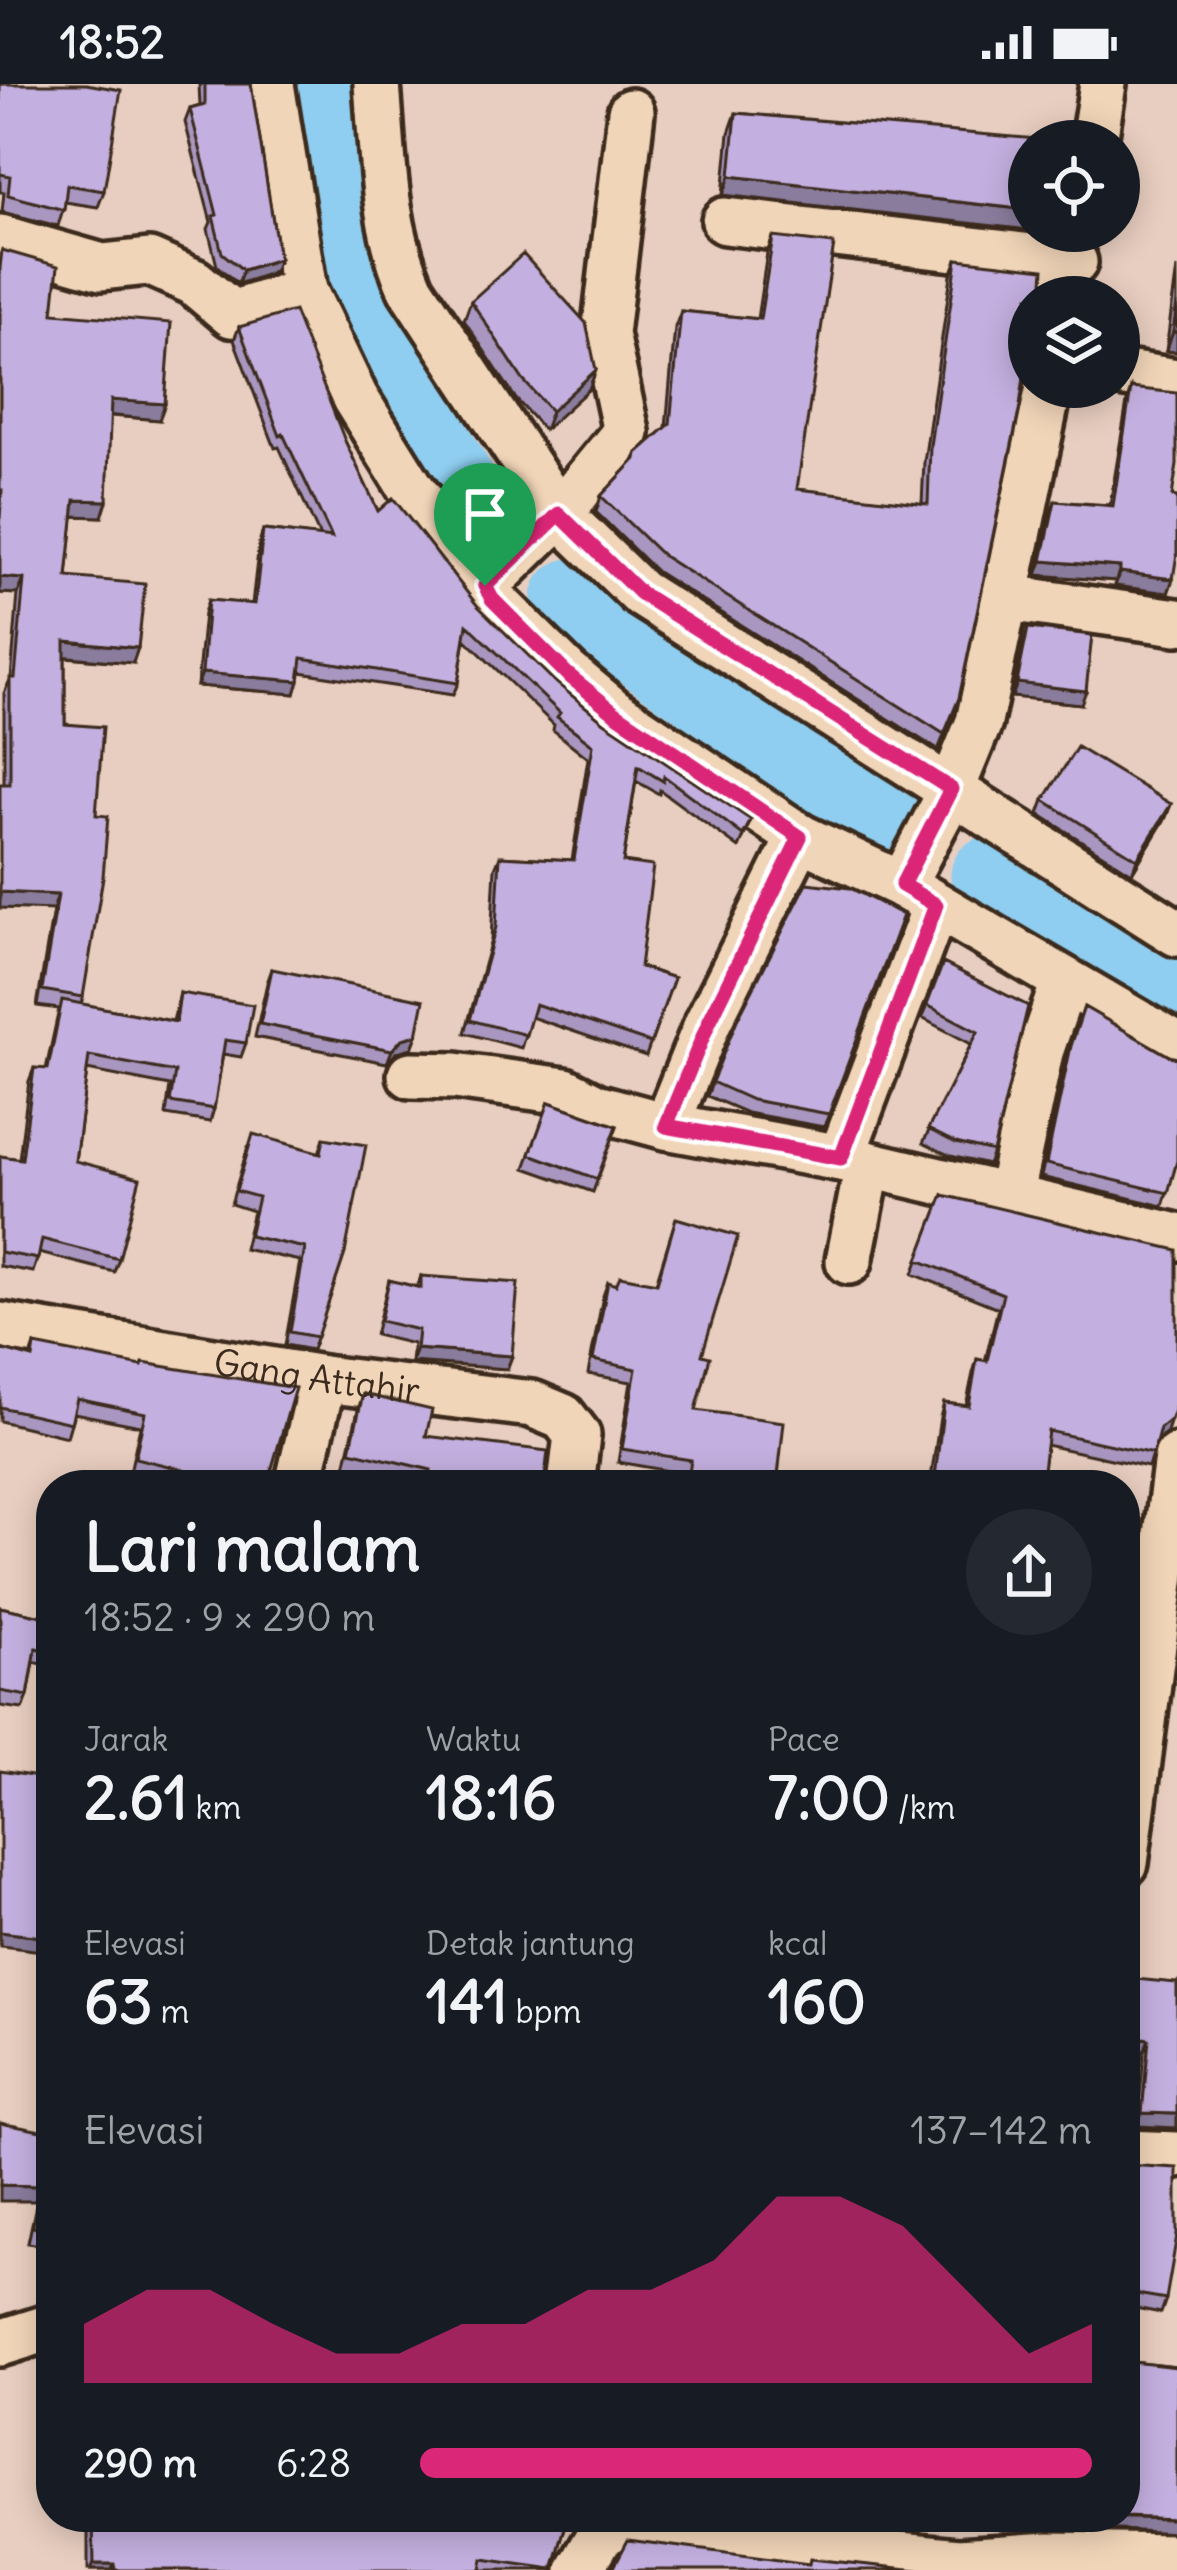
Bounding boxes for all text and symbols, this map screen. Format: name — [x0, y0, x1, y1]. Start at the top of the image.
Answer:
text: 18:52 — [60, 14, 165, 70]
map controls — [1008, 120, 1140, 408]
button: locate — [1008, 120, 1140, 252]
button: layers — [1008, 276, 1140, 408]
pin — [434, 463, 536, 586]
icon: arrive — [452, 481, 518, 547]
street label: Gang Attahir — [211, 1339, 423, 1413]
text: Lari malam — [84, 1506, 420, 1589]
button: share — [966, 1509, 1092, 1635]
text: 18:52 · 9 × 290 m — [84, 1593, 375, 1642]
text: Jarak — [84, 1718, 168, 1760]
text: Waktu — [426, 1718, 521, 1760]
text: Pace — [768, 1718, 840, 1760]
text: 2.61 — [84, 1760, 188, 1835]
text: 18:16 — [426, 1760, 556, 1835]
text: 7:00 — [768, 1760, 890, 1835]
text: km — [188, 1786, 241, 1828]
text: /km — [890, 1786, 956, 1828]
text: Elevasi — [84, 1922, 186, 1964]
text: Detak jantung — [426, 1922, 635, 1964]
text: kcal — [768, 1922, 827, 1964]
text: 63 — [84, 1964, 153, 2039]
text: 141 — [426, 1964, 508, 2039]
text: 160 — [768, 1964, 866, 2039]
text: m — [153, 1990, 190, 2032]
text: bpm — [508, 1990, 582, 2032]
text: Elevasi — [84, 2106, 204, 2155]
text: 137–142 m — [910, 2106, 1092, 2155]
text: 290 m — [84, 2439, 197, 2488]
text: 6:28 — [276, 2439, 351, 2488]

